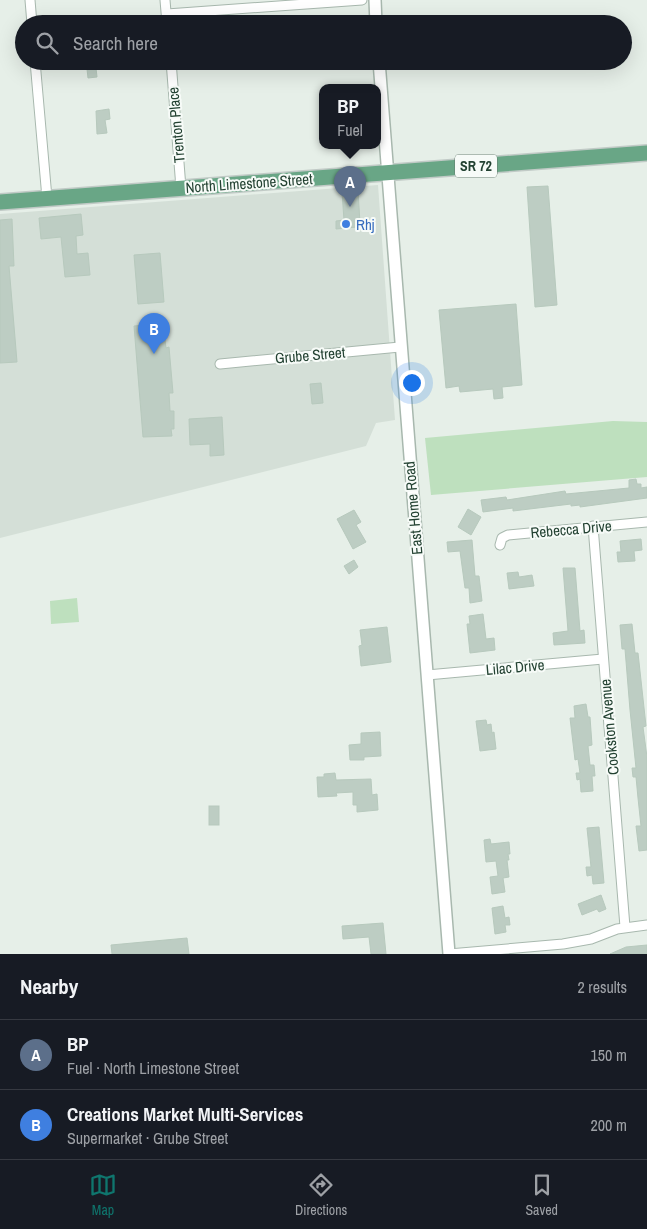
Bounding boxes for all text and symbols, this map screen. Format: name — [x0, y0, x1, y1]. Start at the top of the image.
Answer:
search box — [15, 15, 632, 70]
icon: search — [33, 29, 61, 57]
text: Search here — [73, 30, 158, 56]
popup — [319, 84, 381, 149]
street label: Trenton Place — [162, 86, 190, 164]
text: BP — [337, 93, 359, 119]
text: Fuel — [337, 119, 363, 141]
road number: SR 72 — [455, 154, 497, 178]
pin: A — [334, 166, 366, 207]
street label: North Limestone Street — [185, 168, 314, 198]
place label: Rhj — [356, 214, 374, 235]
marker: Rhj — [340, 218, 352, 230]
pin: B — [138, 313, 170, 354]
street label: Grube Street — [274, 341, 347, 369]
your location — [399, 370, 425, 396]
street label: East Home Road — [398, 460, 428, 556]
street label: Rebecca Drive — [530, 515, 613, 543]
street label: Lilac Drive — [485, 654, 545, 680]
street label: Cookston Avenue — [594, 678, 624, 776]
text: Nearby — [20, 972, 78, 1001]
text: 2 results — [577, 976, 627, 998]
text: BP — [67, 1031, 89, 1057]
text: A — [31, 1044, 41, 1066]
text: 150 m — [591, 1044, 627, 1066]
text: Fuel · North Limestone Street — [67, 1057, 239, 1079]
text: Creations Market Multi-Services — [67, 1101, 303, 1127]
text: B — [31, 1114, 41, 1136]
text: 200 m — [591, 1114, 627, 1136]
text: Supermarket · Grube Street — [67, 1127, 228, 1149]
tab: Map — [89, 1171, 117, 1219]
tab: Directions — [295, 1171, 347, 1219]
tab: Saved — [525, 1171, 558, 1219]

